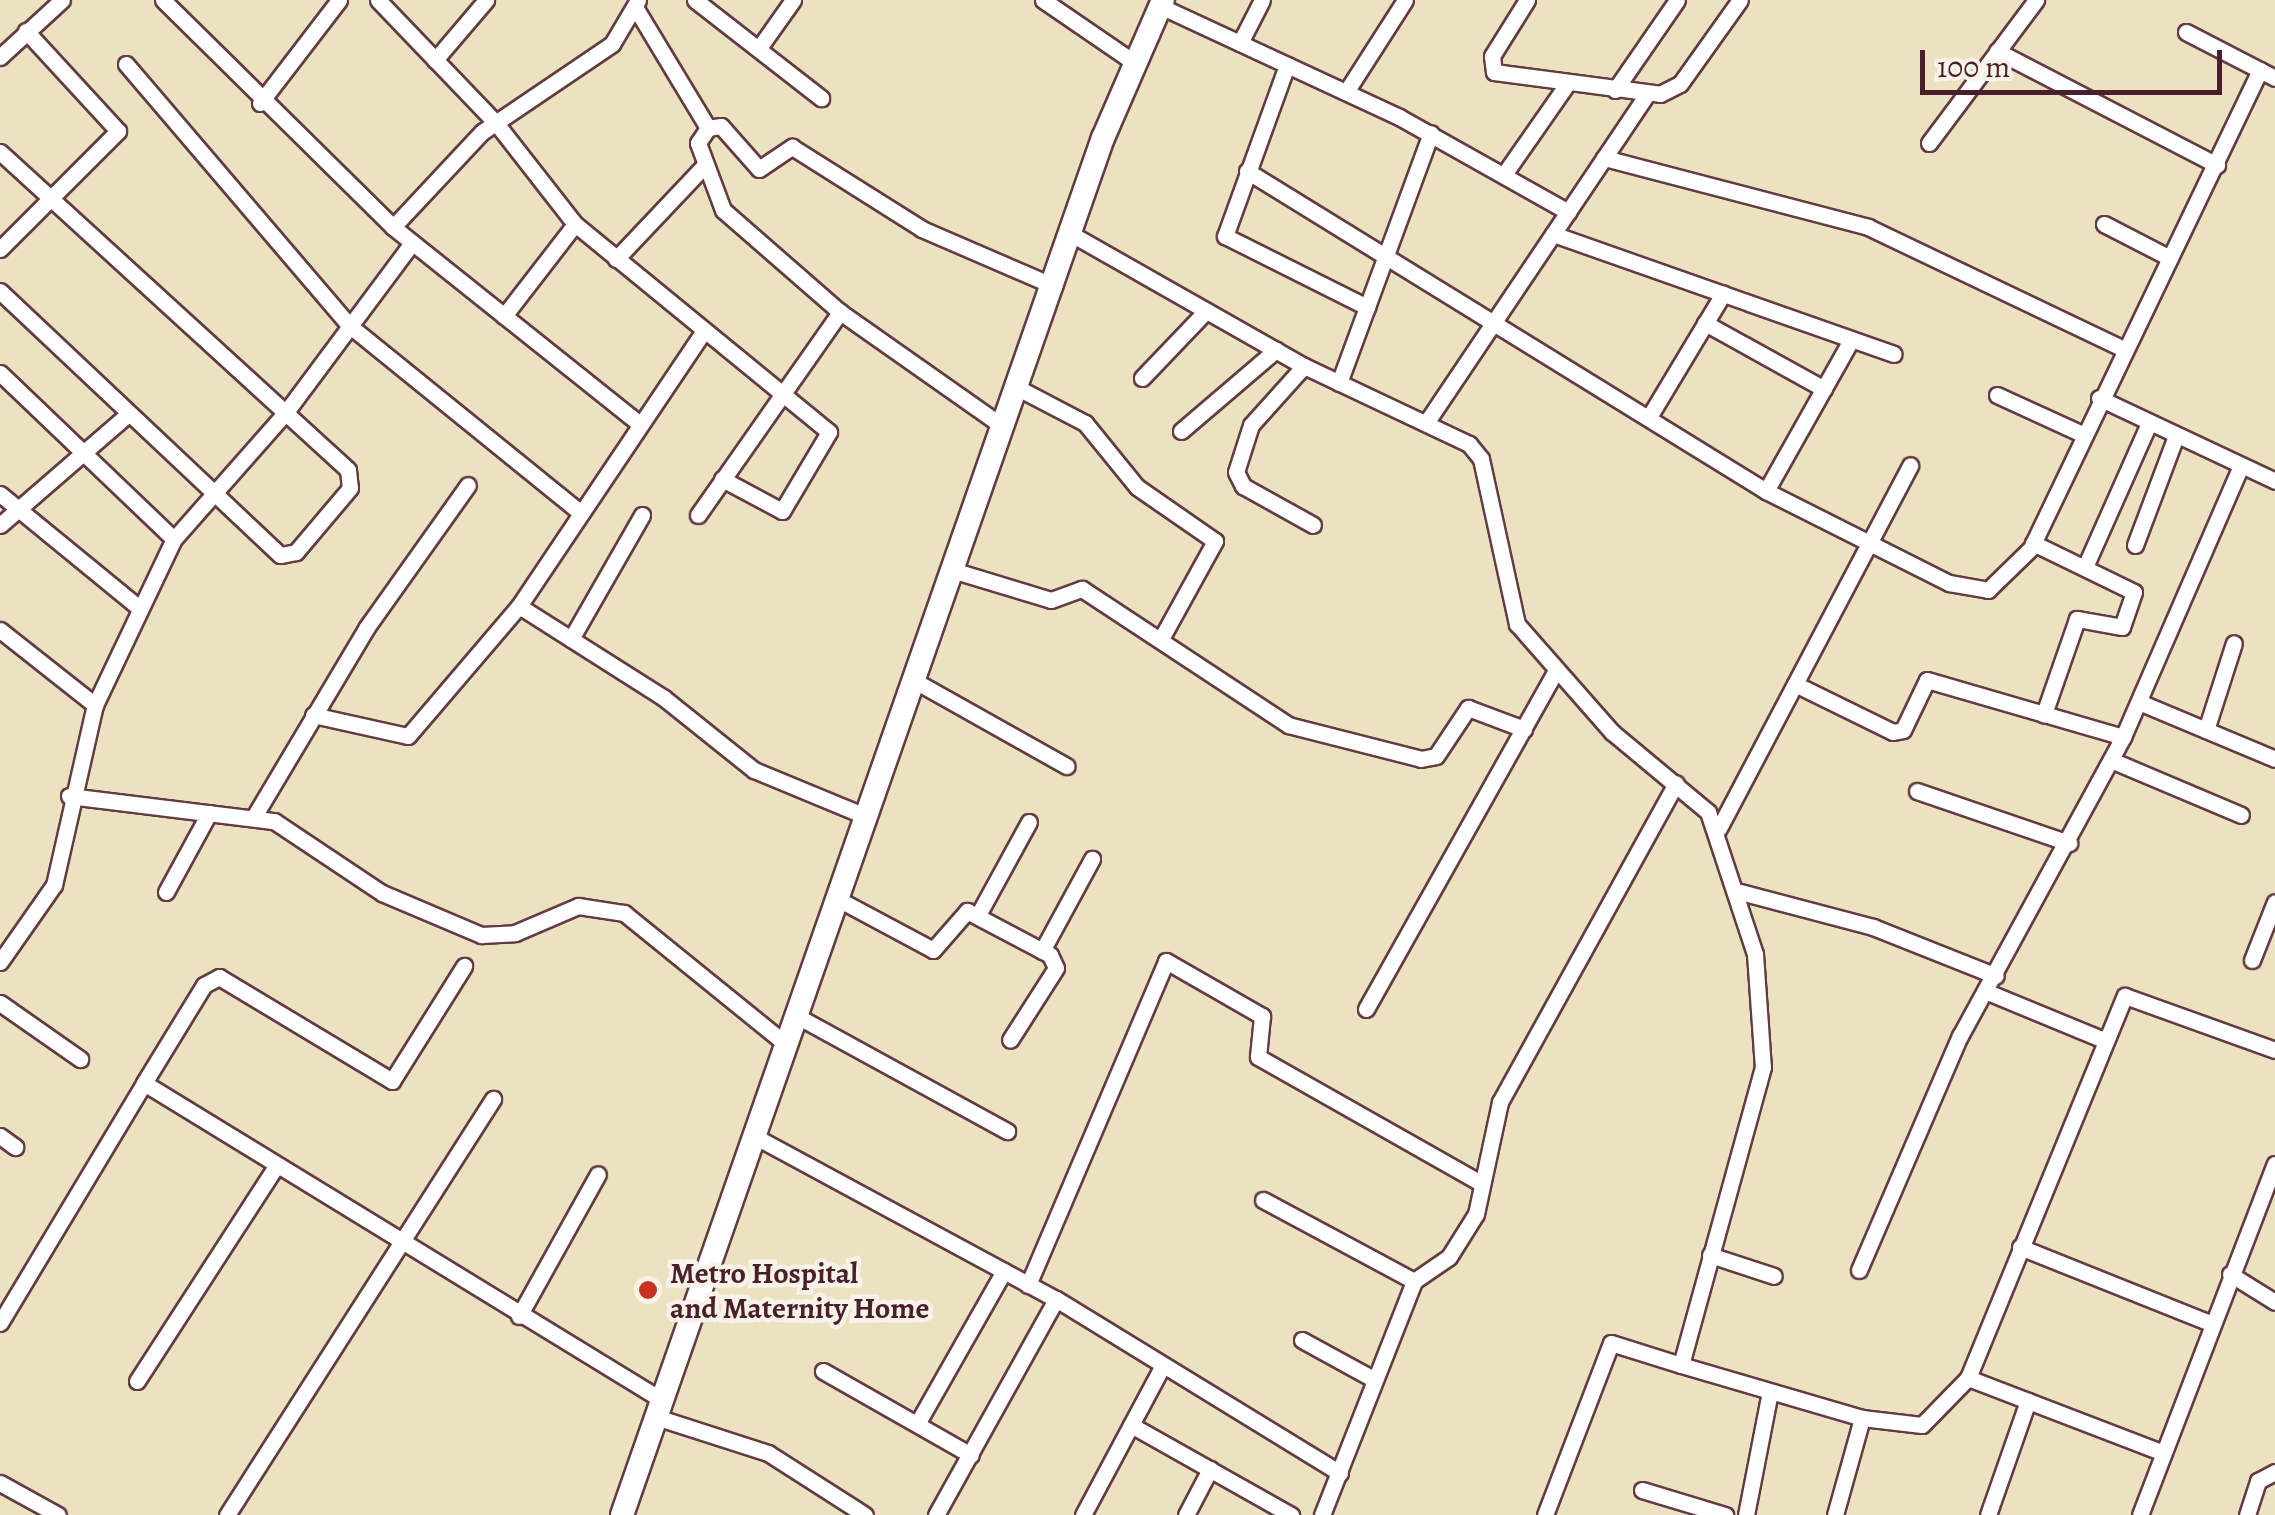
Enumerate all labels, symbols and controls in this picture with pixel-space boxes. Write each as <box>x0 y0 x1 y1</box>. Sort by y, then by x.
scale bar <box>1925 30 2228 92</box>
text: 100 m <box>1937 47 2010 87</box>
place label: Metro Hospital and Maternity Home <box>670 1255 929 1326</box>
marker: Metro Hospital and Maternity Home <box>635 1277 661 1303</box>

